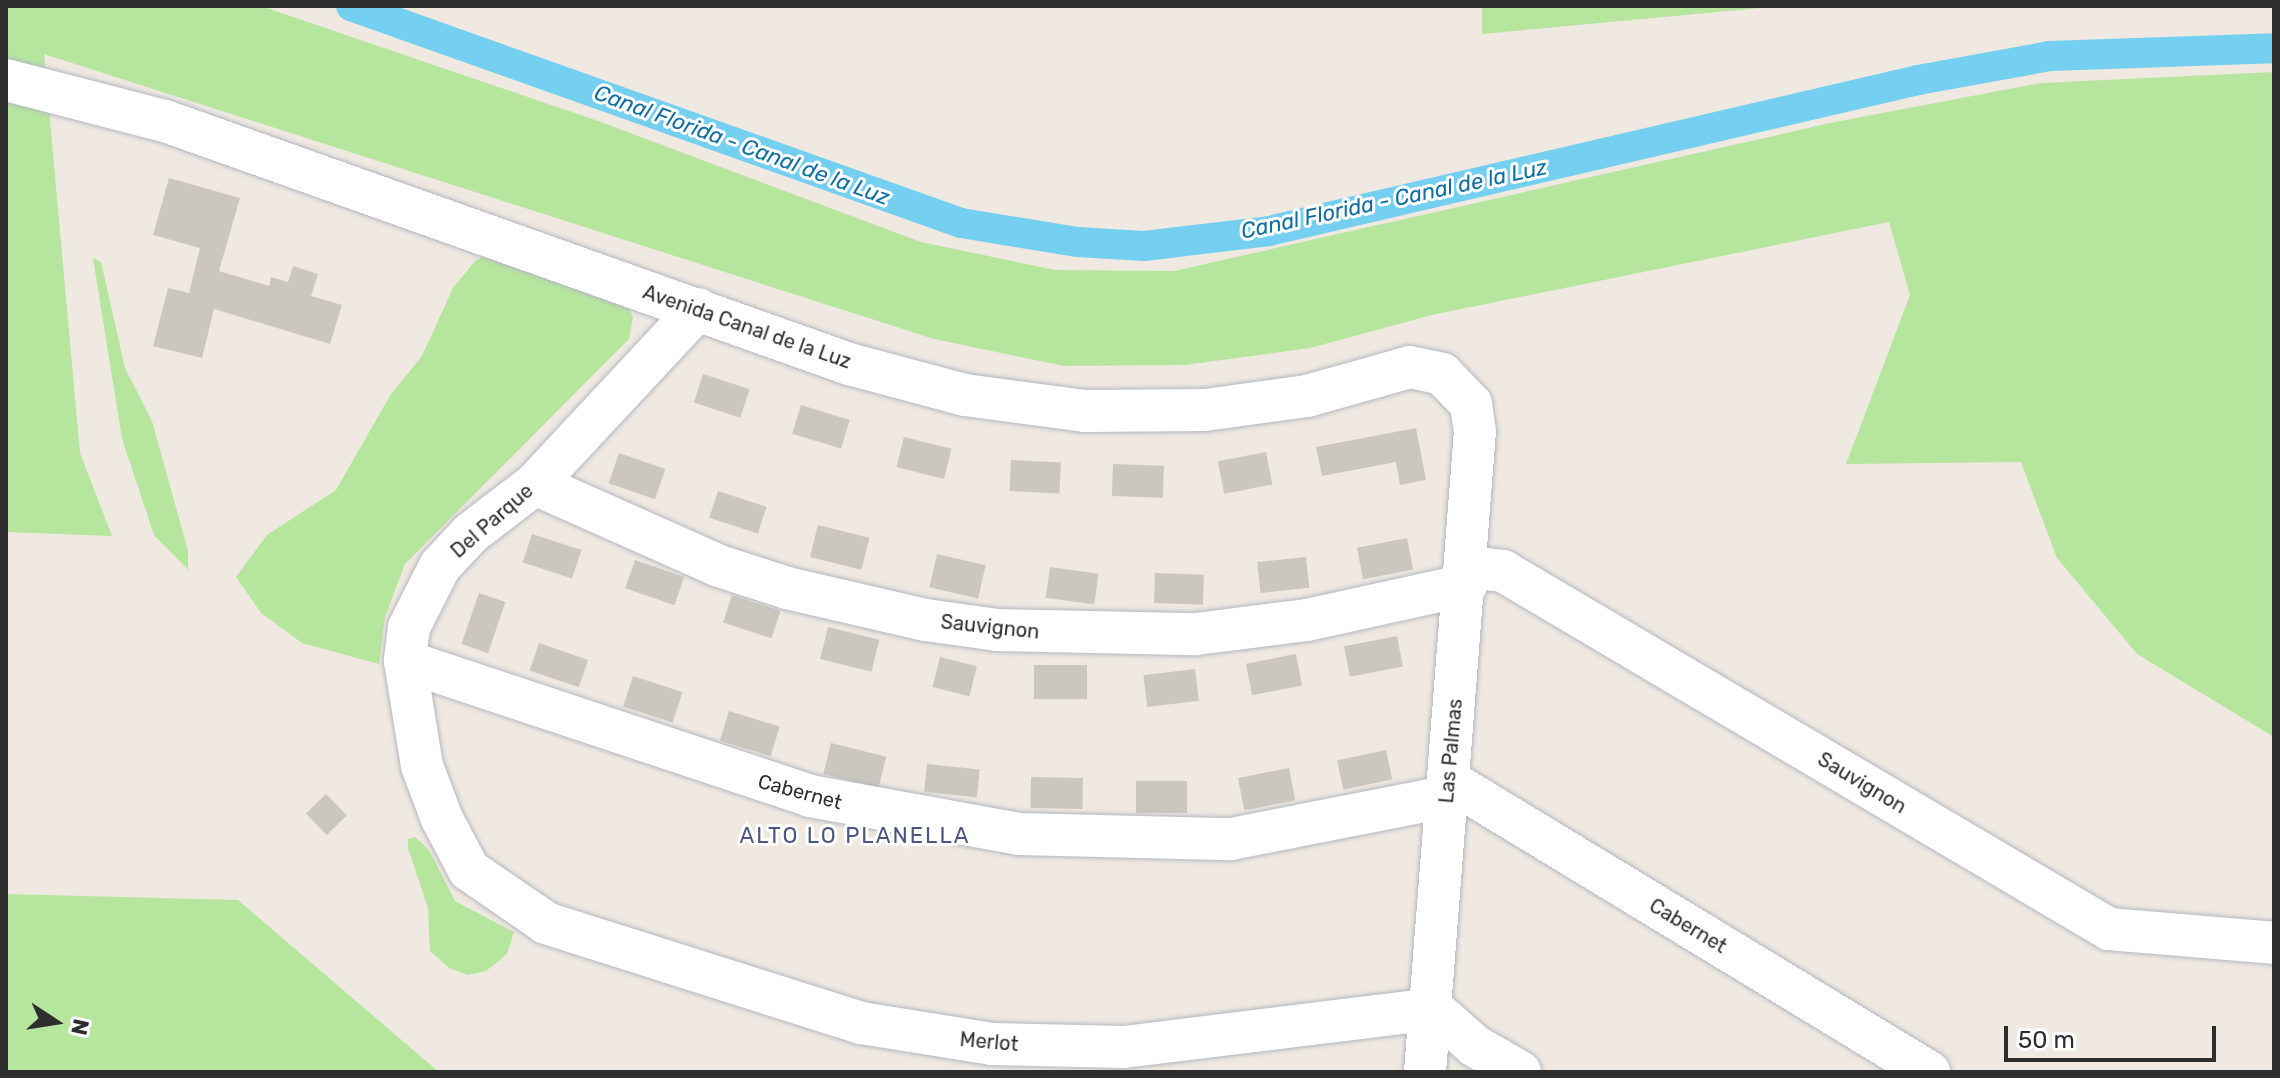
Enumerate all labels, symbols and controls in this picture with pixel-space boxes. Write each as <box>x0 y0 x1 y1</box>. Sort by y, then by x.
water label: Canal Florida - Canal de la Luz <box>591 79 893 211</box>
water label: Canal Florida - Canal de la Luz <box>1239 154 1549 244</box>
street label: Avenida Canal de la Luz <box>640 280 854 374</box>
street label: Del Parque <box>446 479 538 563</box>
street label: Sauvignon <box>939 610 1041 644</box>
street label: Las Palmas <box>1434 698 1468 804</box>
street label: Sauvignon <box>1813 747 1911 819</box>
street label: Cabernet <box>755 769 845 815</box>
district label: ALTO LO PLANELLA <box>739 823 971 849</box>
street label: Cabernet <box>1645 894 1731 958</box>
north arrow <box>16 982 96 1062</box>
scale bar <box>2008 1010 2220 1060</box>
text: N <box>65 1017 95 1038</box>
text: 50 m <box>2018 1026 2075 1054</box>
street label: Merlot <box>959 1027 1019 1057</box>

